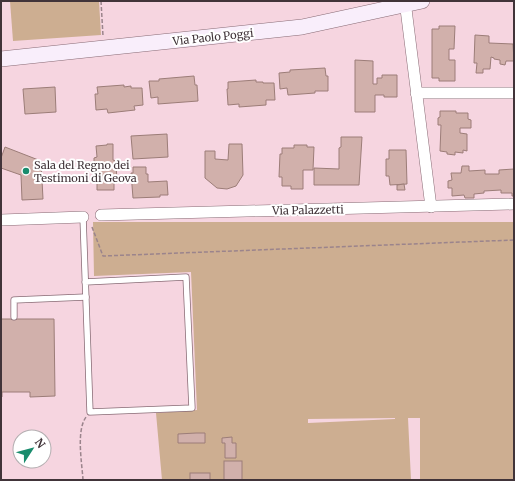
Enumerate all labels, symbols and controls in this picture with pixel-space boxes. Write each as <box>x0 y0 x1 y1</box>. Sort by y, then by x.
street label: Via Paolo Poggi <box>171 26 255 48</box>
place label: Sala del Regno dei Testimoni di Geova <box>34 158 137 185</box>
marker: Sala del Regno dei Testimoni di Geova <box>21 166 31 176</box>
street label: Via Palazzetti <box>271 202 344 218</box>
north arrow <box>12 429 52 469</box>
text: N <box>32 435 48 451</box>

